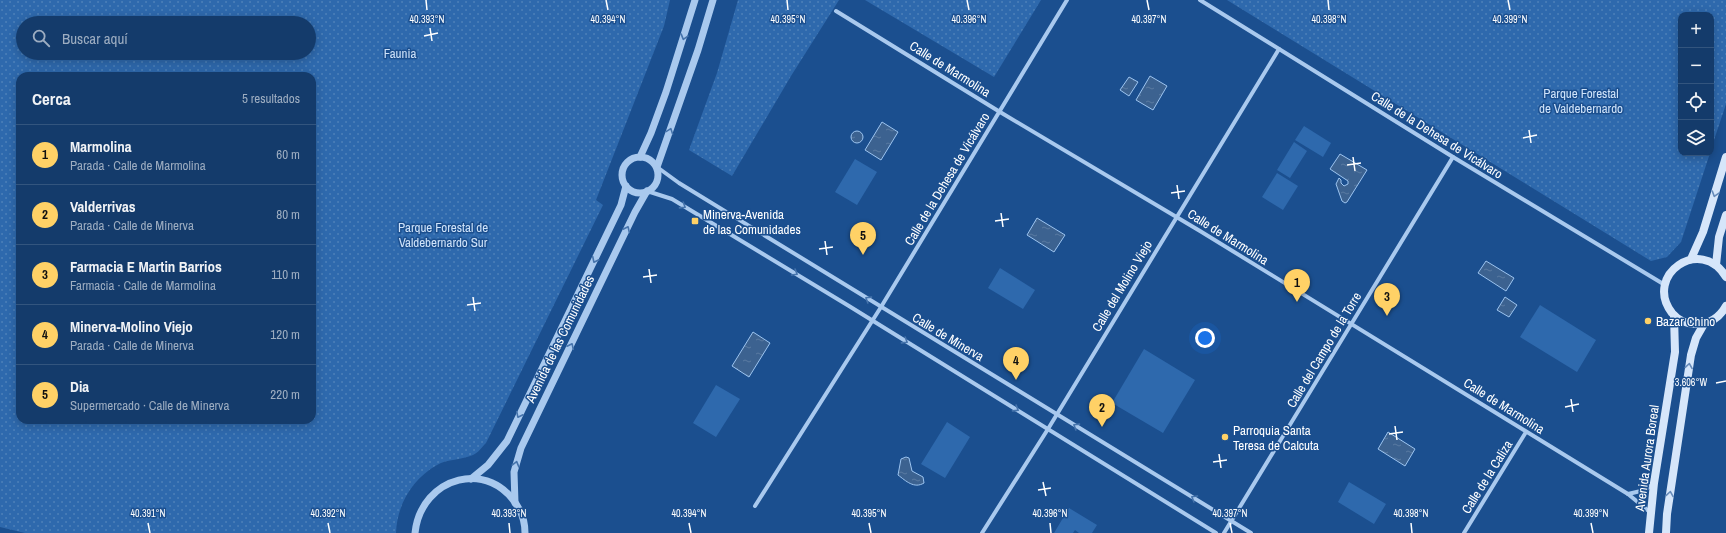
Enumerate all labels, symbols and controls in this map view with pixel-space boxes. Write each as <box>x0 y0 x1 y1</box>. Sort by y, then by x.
map controls <box>1678 12 1714 156</box>
button: + <box>1678 12 1714 48</box>
text: 40.393°N <box>410 13 445 26</box>
text: 40.394°N <box>591 13 626 26</box>
text: 40.395°N <box>771 13 806 26</box>
text: 40.396°N <box>952 13 987 26</box>
text: 40.397°N <box>1132 13 1167 26</box>
text: 40.398°N <box>1312 13 1347 26</box>
text: 40.399°N <box>1493 13 1528 26</box>
search box <box>16 16 316 60</box>
icon: search <box>30 27 52 49</box>
text: Buscar aquí <box>62 28 128 49</box>
one-way arrow <box>680 34 689 41</box>
street label: Calle de Marmolina <box>906 37 994 101</box>
park label: Faunia <box>384 45 416 62</box>
button: − <box>1678 48 1714 84</box>
button: locate <box>1678 84 1714 120</box>
park label: Parque Forestal de Valdebernardo <box>1539 85 1623 117</box>
text: Cerca <box>32 87 71 110</box>
street label: Calle de la Dehesa de Vicálvaro <box>1368 87 1506 183</box>
text: 5 resultados <box>242 90 300 107</box>
street label: Calle de la Dehesa de Vicálvaro <box>901 109 993 249</box>
button: layers <box>1678 120 1714 156</box>
one-way arrow <box>666 127 674 134</box>
text: Marmolina <box>70 136 132 157</box>
text: 1 <box>42 146 48 163</box>
text: 60 m <box>276 146 300 163</box>
text: Parada · Calle de Marmolina <box>70 157 206 174</box>
one-way arrow <box>1711 190 1720 197</box>
text: Valderrivas <box>70 196 136 217</box>
one-way arrow <box>679 201 686 209</box>
street label: Calle de Marmolina <box>1184 205 1272 269</box>
text: 2 <box>42 206 48 223</box>
text: 80 m <box>276 206 300 223</box>
place label: Minerva-Avenida de las Comunidades <box>703 206 801 238</box>
marker: Minerva-Avenida de las Comunidades <box>690 216 700 226</box>
text: Parada · Calle de Minerva <box>70 217 194 234</box>
park label: Parque Forestal de Valdebernardo Sur <box>398 219 488 251</box>
pin: 5 <box>850 222 876 255</box>
one-way arrow <box>622 226 630 233</box>
street label: Calle del Molino Viejo <box>1088 237 1156 335</box>
text: Farmacia E Martin Barrios <box>70 256 222 277</box>
one-way arrow <box>592 256 599 263</box>
text: 3 <box>42 266 48 283</box>
text: 110 m <box>271 266 300 283</box>
one-way arrow <box>791 268 798 276</box>
pin: 1 <box>1284 269 1310 302</box>
street label: Avenida de las Comunidades <box>521 272 598 406</box>
text: Farmacia · Calle de Marmolina <box>70 277 216 294</box>
pin: 3 <box>1374 283 1400 316</box>
street label: Calle del Campo de la Torre <box>1283 289 1365 411</box>
one-way arrow <box>865 296 872 304</box>
street label: Calle de Minerva <box>909 309 987 365</box>
place label: Bazar Chino <box>1656 313 1715 330</box>
text: Minerva-Molino Viejo <box>70 316 193 337</box>
marker: Bazar Chino <box>1643 316 1653 326</box>
text: 4 <box>42 326 48 343</box>
text: 120 m <box>270 326 300 343</box>
your location <box>1195 328 1215 348</box>
one-way arrow <box>901 336 908 343</box>
text: Parada · Calle de Minerva <box>70 337 194 354</box>
one-way arrow <box>566 343 574 350</box>
pin: 4 <box>1003 347 1029 380</box>
one-way arrow <box>1685 363 1693 369</box>
street label: Calle de Marmolina <box>1460 374 1548 438</box>
text: Dia <box>70 376 89 397</box>
text: 3.606°W <box>1675 376 1707 389</box>
text: 5 <box>42 386 48 403</box>
text: 220 m <box>270 386 300 403</box>
pin: 2 <box>1089 394 1115 427</box>
text: Supermercado · Calle de Minerva <box>70 397 229 414</box>
street label: Avenida Aurora Boreal <box>1631 404 1663 513</box>
one-way arrow <box>1012 405 1019 412</box>
one-way arrow <box>516 411 524 418</box>
place label: Parroquia Santa Teresa de Calcuta <box>1233 422 1319 454</box>
one-way arrow <box>1073 423 1080 430</box>
marker: Parroquia Santa Teresa de Calcuta <box>1220 432 1230 442</box>
street label: Calle de la Caliza <box>1458 437 1516 517</box>
one-way arrow <box>512 461 520 467</box>
one-way arrow <box>1665 491 1674 497</box>
one-way arrow <box>1191 496 1198 503</box>
text: 40.391°N <box>131 507 166 520</box>
text: 40.392°N <box>311 507 346 520</box>
text: 40.393°N <box>492 507 527 520</box>
text: 40.394°N <box>672 507 707 520</box>
text: 40.395°N <box>852 507 887 520</box>
text: 40.396°N <box>1033 507 1068 520</box>
text: 40.397°N <box>1213 507 1248 520</box>
text: 40.398°N <box>1394 507 1429 520</box>
text: 40.399°N <box>1574 507 1609 520</box>

